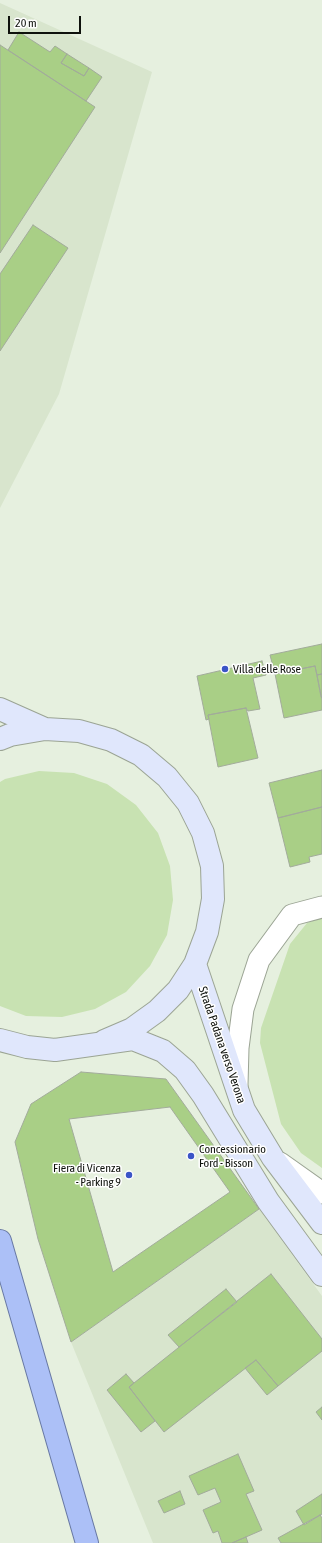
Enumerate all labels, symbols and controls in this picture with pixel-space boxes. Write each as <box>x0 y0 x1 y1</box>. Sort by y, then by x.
scale bar <box>10 8 83 34</box>
text: 20 m <box>15 16 37 30</box>
place label: Villa delle Rose <box>233 662 301 676</box>
marker: Villa delle Rose <box>220 664 230 674</box>
street label: Strada Padana verso Verona <box>195 985 249 1105</box>
place label: Concessionario Ford - Bisson <box>199 1142 266 1170</box>
marker: Concessionario Ford - Bisson <box>186 1151 196 1161</box>
place label: Fiera di Vicenza - Parking 9 <box>53 1161 121 1189</box>
marker: Fiera di Vicenza - Parking 9 <box>124 1170 134 1180</box>

